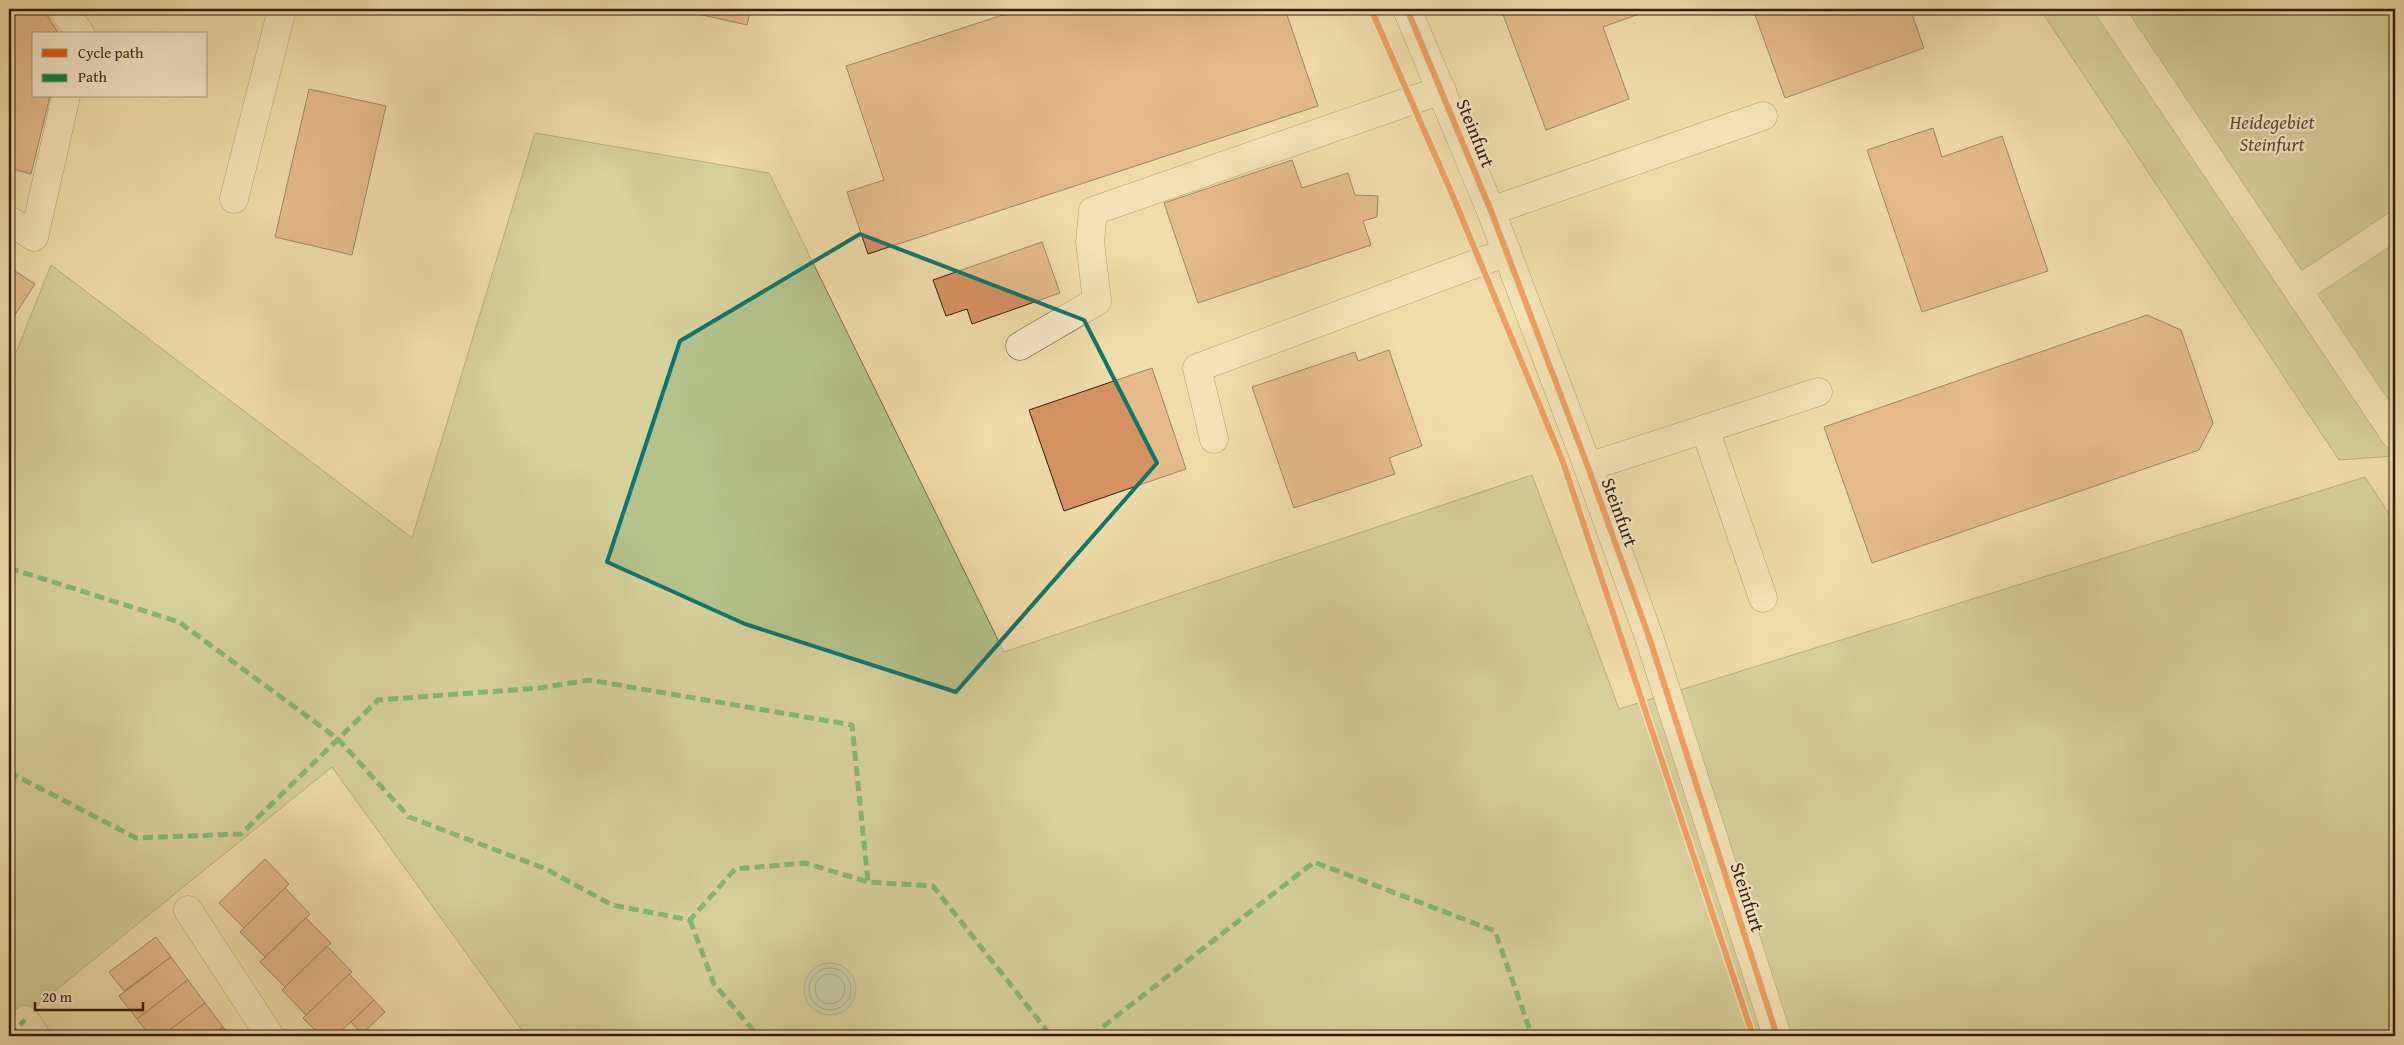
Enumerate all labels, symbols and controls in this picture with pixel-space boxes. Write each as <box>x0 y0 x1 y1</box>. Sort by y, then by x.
legend <box>32 32 208 98</box>
text: Cycle path <box>78 42 144 63</box>
text: Path <box>78 66 107 87</box>
street label: Steinfurt <box>1450 94 1503 172</box>
park label: Heidegebiet Steinfurt <box>2229 108 2315 158</box>
street label: Steinfurt <box>1595 473 1646 551</box>
street label: Steinfurt <box>1724 859 1772 936</box>
scale bar <box>35 980 142 1012</box>
text: 20 m <box>42 986 73 1007</box>

